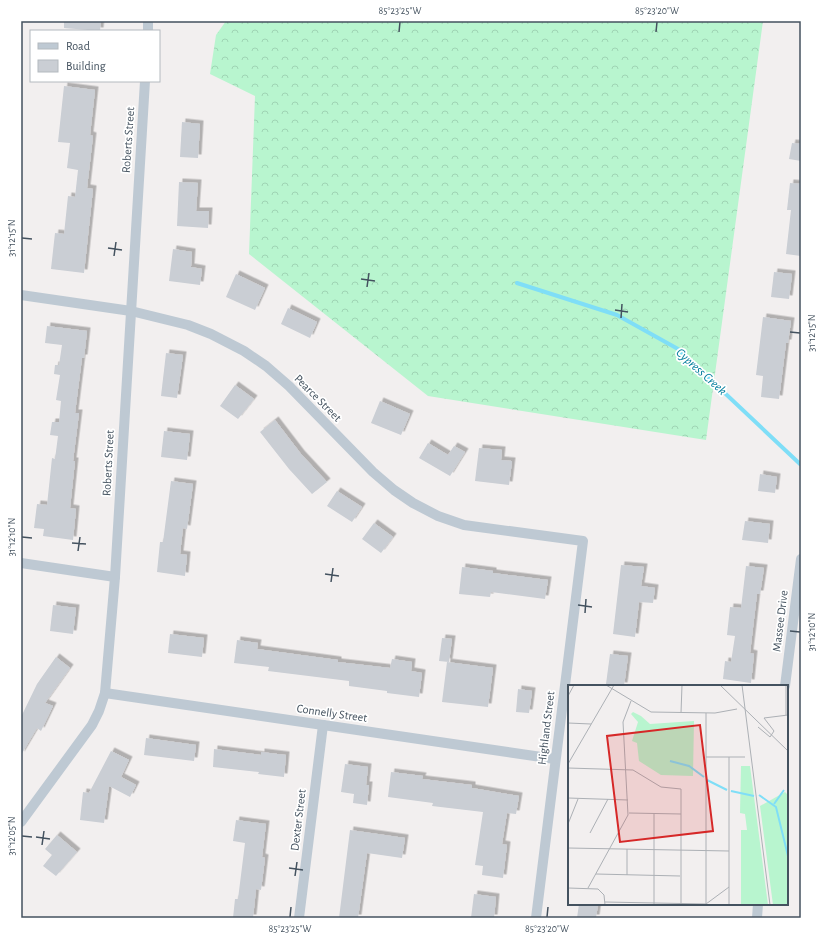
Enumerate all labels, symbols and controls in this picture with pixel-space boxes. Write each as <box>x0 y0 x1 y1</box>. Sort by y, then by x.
text: 85°23'25"W <box>379 6 421 16</box>
text: 85°23'20"W <box>635 6 679 16</box>
legend <box>30 30 160 82</box>
text: Road <box>66 40 90 52</box>
text: Building <box>66 60 106 72</box>
street label: Roberts Street <box>120 106 136 173</box>
text: 31°12'15"N <box>7 219 17 257</box>
text: 31°12'15"N <box>807 314 817 352</box>
water label: Cypress Creek <box>673 346 729 398</box>
street label: Pearce Street <box>292 372 344 424</box>
street label: Roberts Street <box>100 429 116 496</box>
text: 31°12'10"N <box>7 518 17 556</box>
street label: Massee Drive <box>770 590 790 652</box>
text: 31°12'10"N <box>807 613 817 651</box>
inset map <box>568 685 788 905</box>
street label: Highland Street <box>536 690 556 766</box>
street label: Connelly Street <box>296 702 368 725</box>
street label: Dexter Street <box>288 788 308 851</box>
text: 31°12'05"N <box>7 816 17 856</box>
text: 85°23'25"W <box>269 924 311 934</box>
text: 85°23'20"W <box>525 924 569 934</box>

